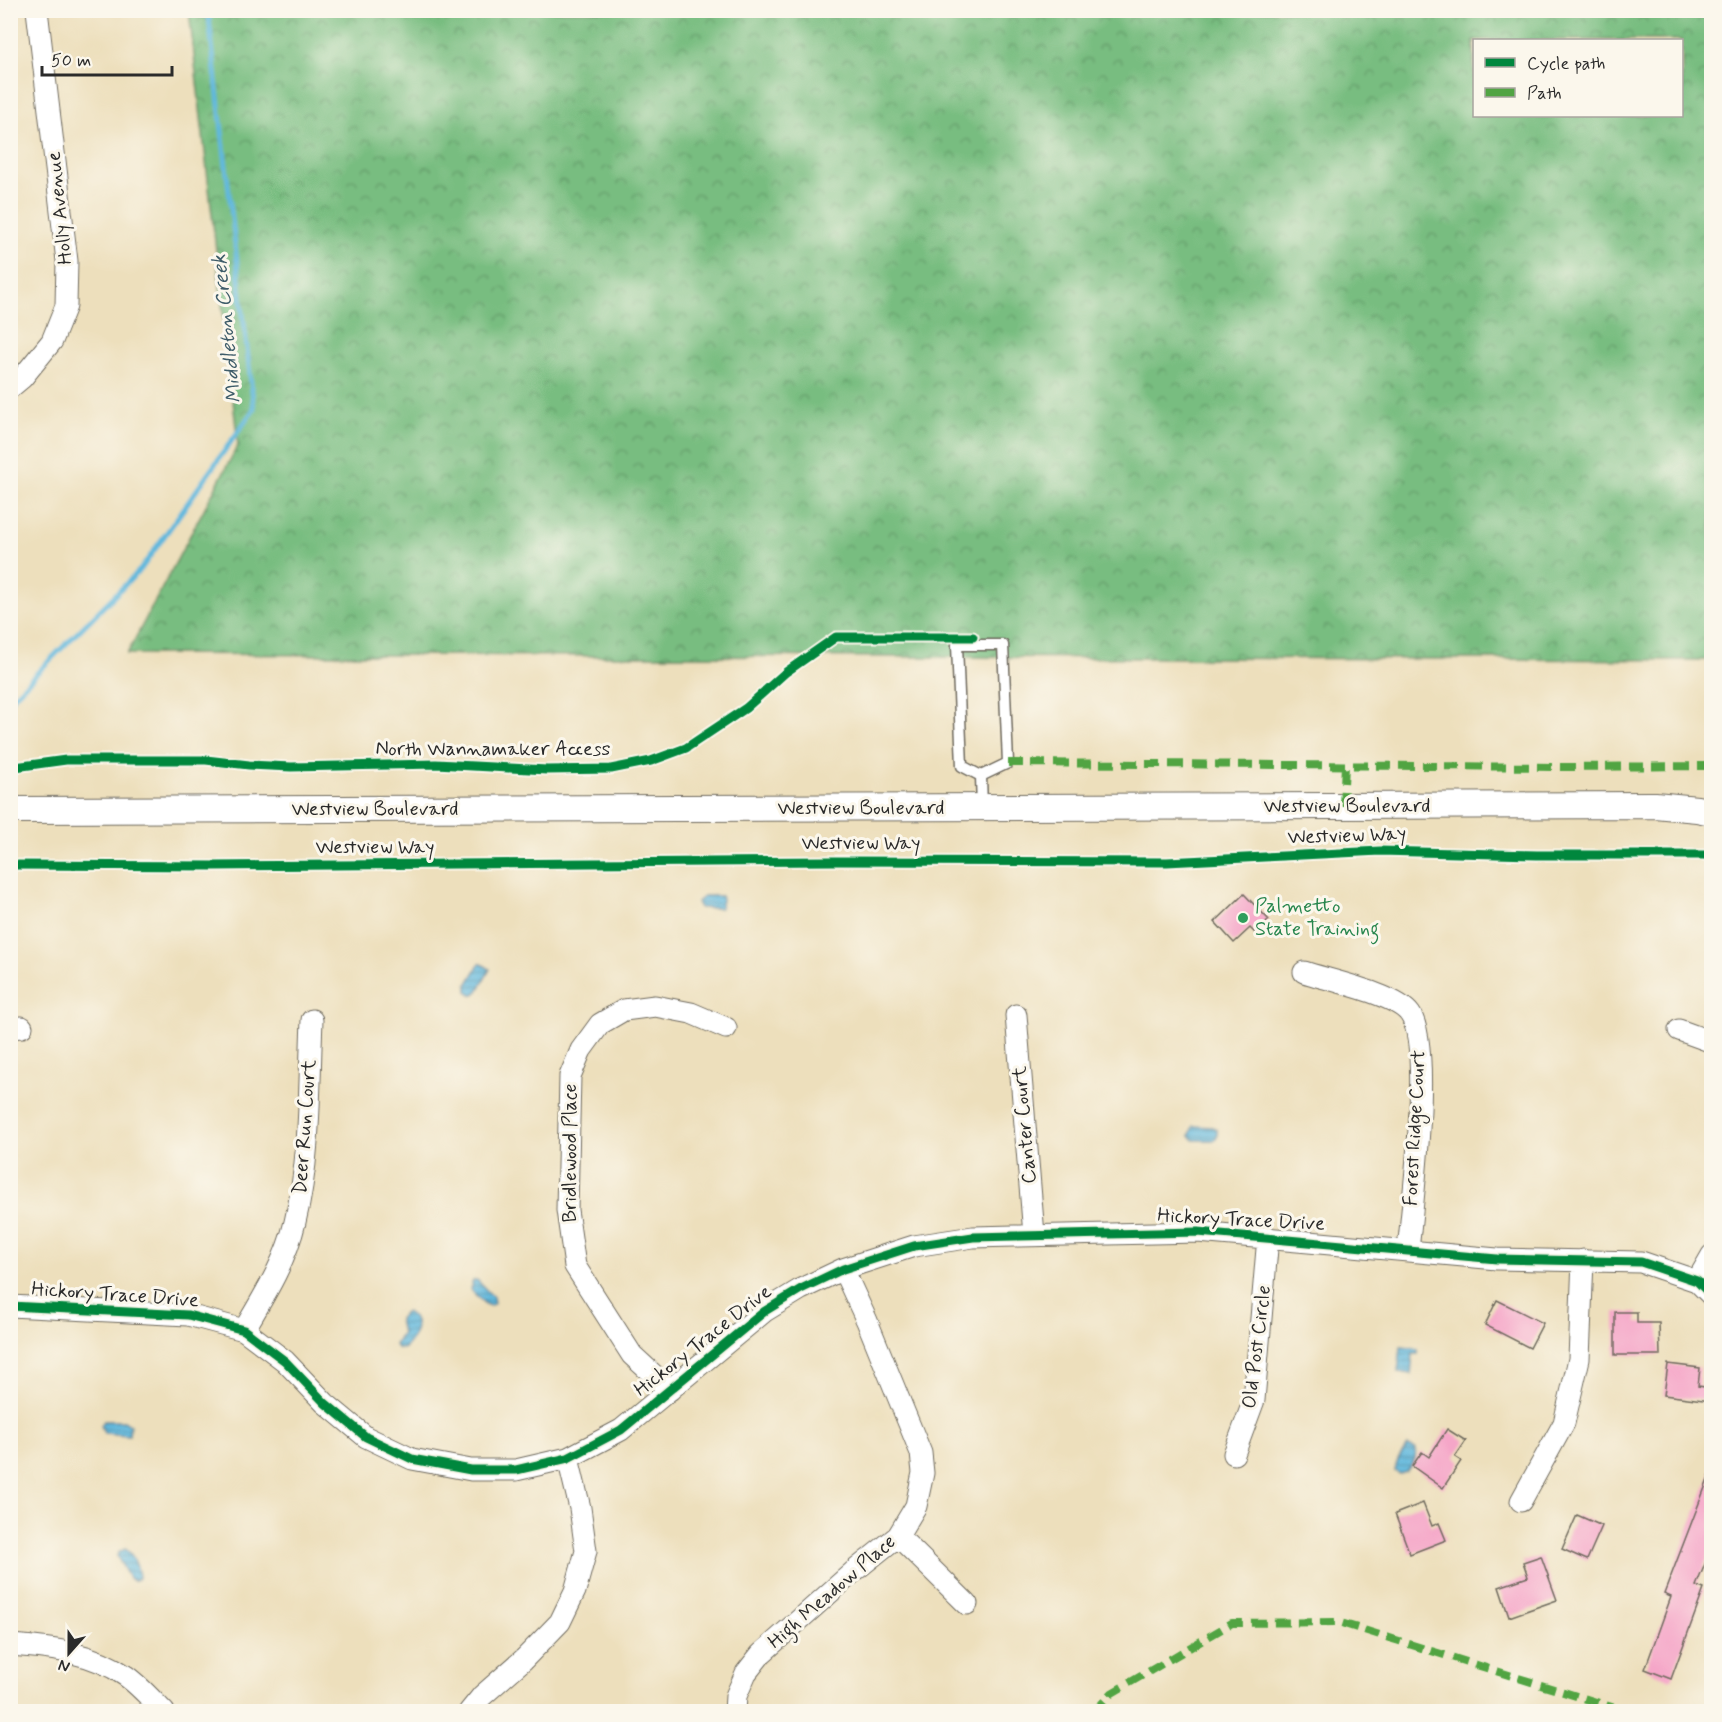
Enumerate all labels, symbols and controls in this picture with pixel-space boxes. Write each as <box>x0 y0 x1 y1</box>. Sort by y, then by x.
scale bar <box>42 39 172 77</box>
legend <box>1473 39 1683 117</box>
text: 50 m <box>51 49 91 73</box>
text: Cycle path <box>1527 52 1605 76</box>
text: Path <box>1527 82 1562 106</box>
street label: Holly Avenue <box>41 150 79 266</box>
water label: Middleton Creek <box>205 253 249 405</box>
street label: North Wannamaker Access <box>375 736 611 763</box>
street label: Westview Boulevard <box>1263 793 1431 820</box>
street label: Westview Boulevard <box>777 795 945 822</box>
street label: Westview Boulevard <box>291 796 459 823</box>
street label: Westview Way <box>1287 820 1407 852</box>
street label: Westview Way <box>802 830 920 857</box>
street label: Westview Way <box>316 834 434 861</box>
place label: Palmetto State Training <box>1255 893 1379 945</box>
marker: Palmetto State Training <box>1236 911 1250 925</box>
street label: Forest Ridge Court <box>1397 1049 1434 1207</box>
street label: Deer Run Court <box>287 1058 323 1195</box>
street label: Canter Court <box>1006 1065 1044 1185</box>
street label: Bridlewood Place <box>557 1083 584 1223</box>
street label: Hickory Trace Drive <box>1156 1202 1326 1238</box>
street label: Hickory Trace Drive <box>30 1276 200 1314</box>
street label: Hickory Trace Drive <box>629 1279 778 1403</box>
street label: Old Post Circle <box>1236 1284 1278 1410</box>
street label: High Meadow Place <box>762 1529 903 1657</box>
north arrow <box>39 1623 99 1683</box>
text: N <box>55 1654 73 1677</box>

